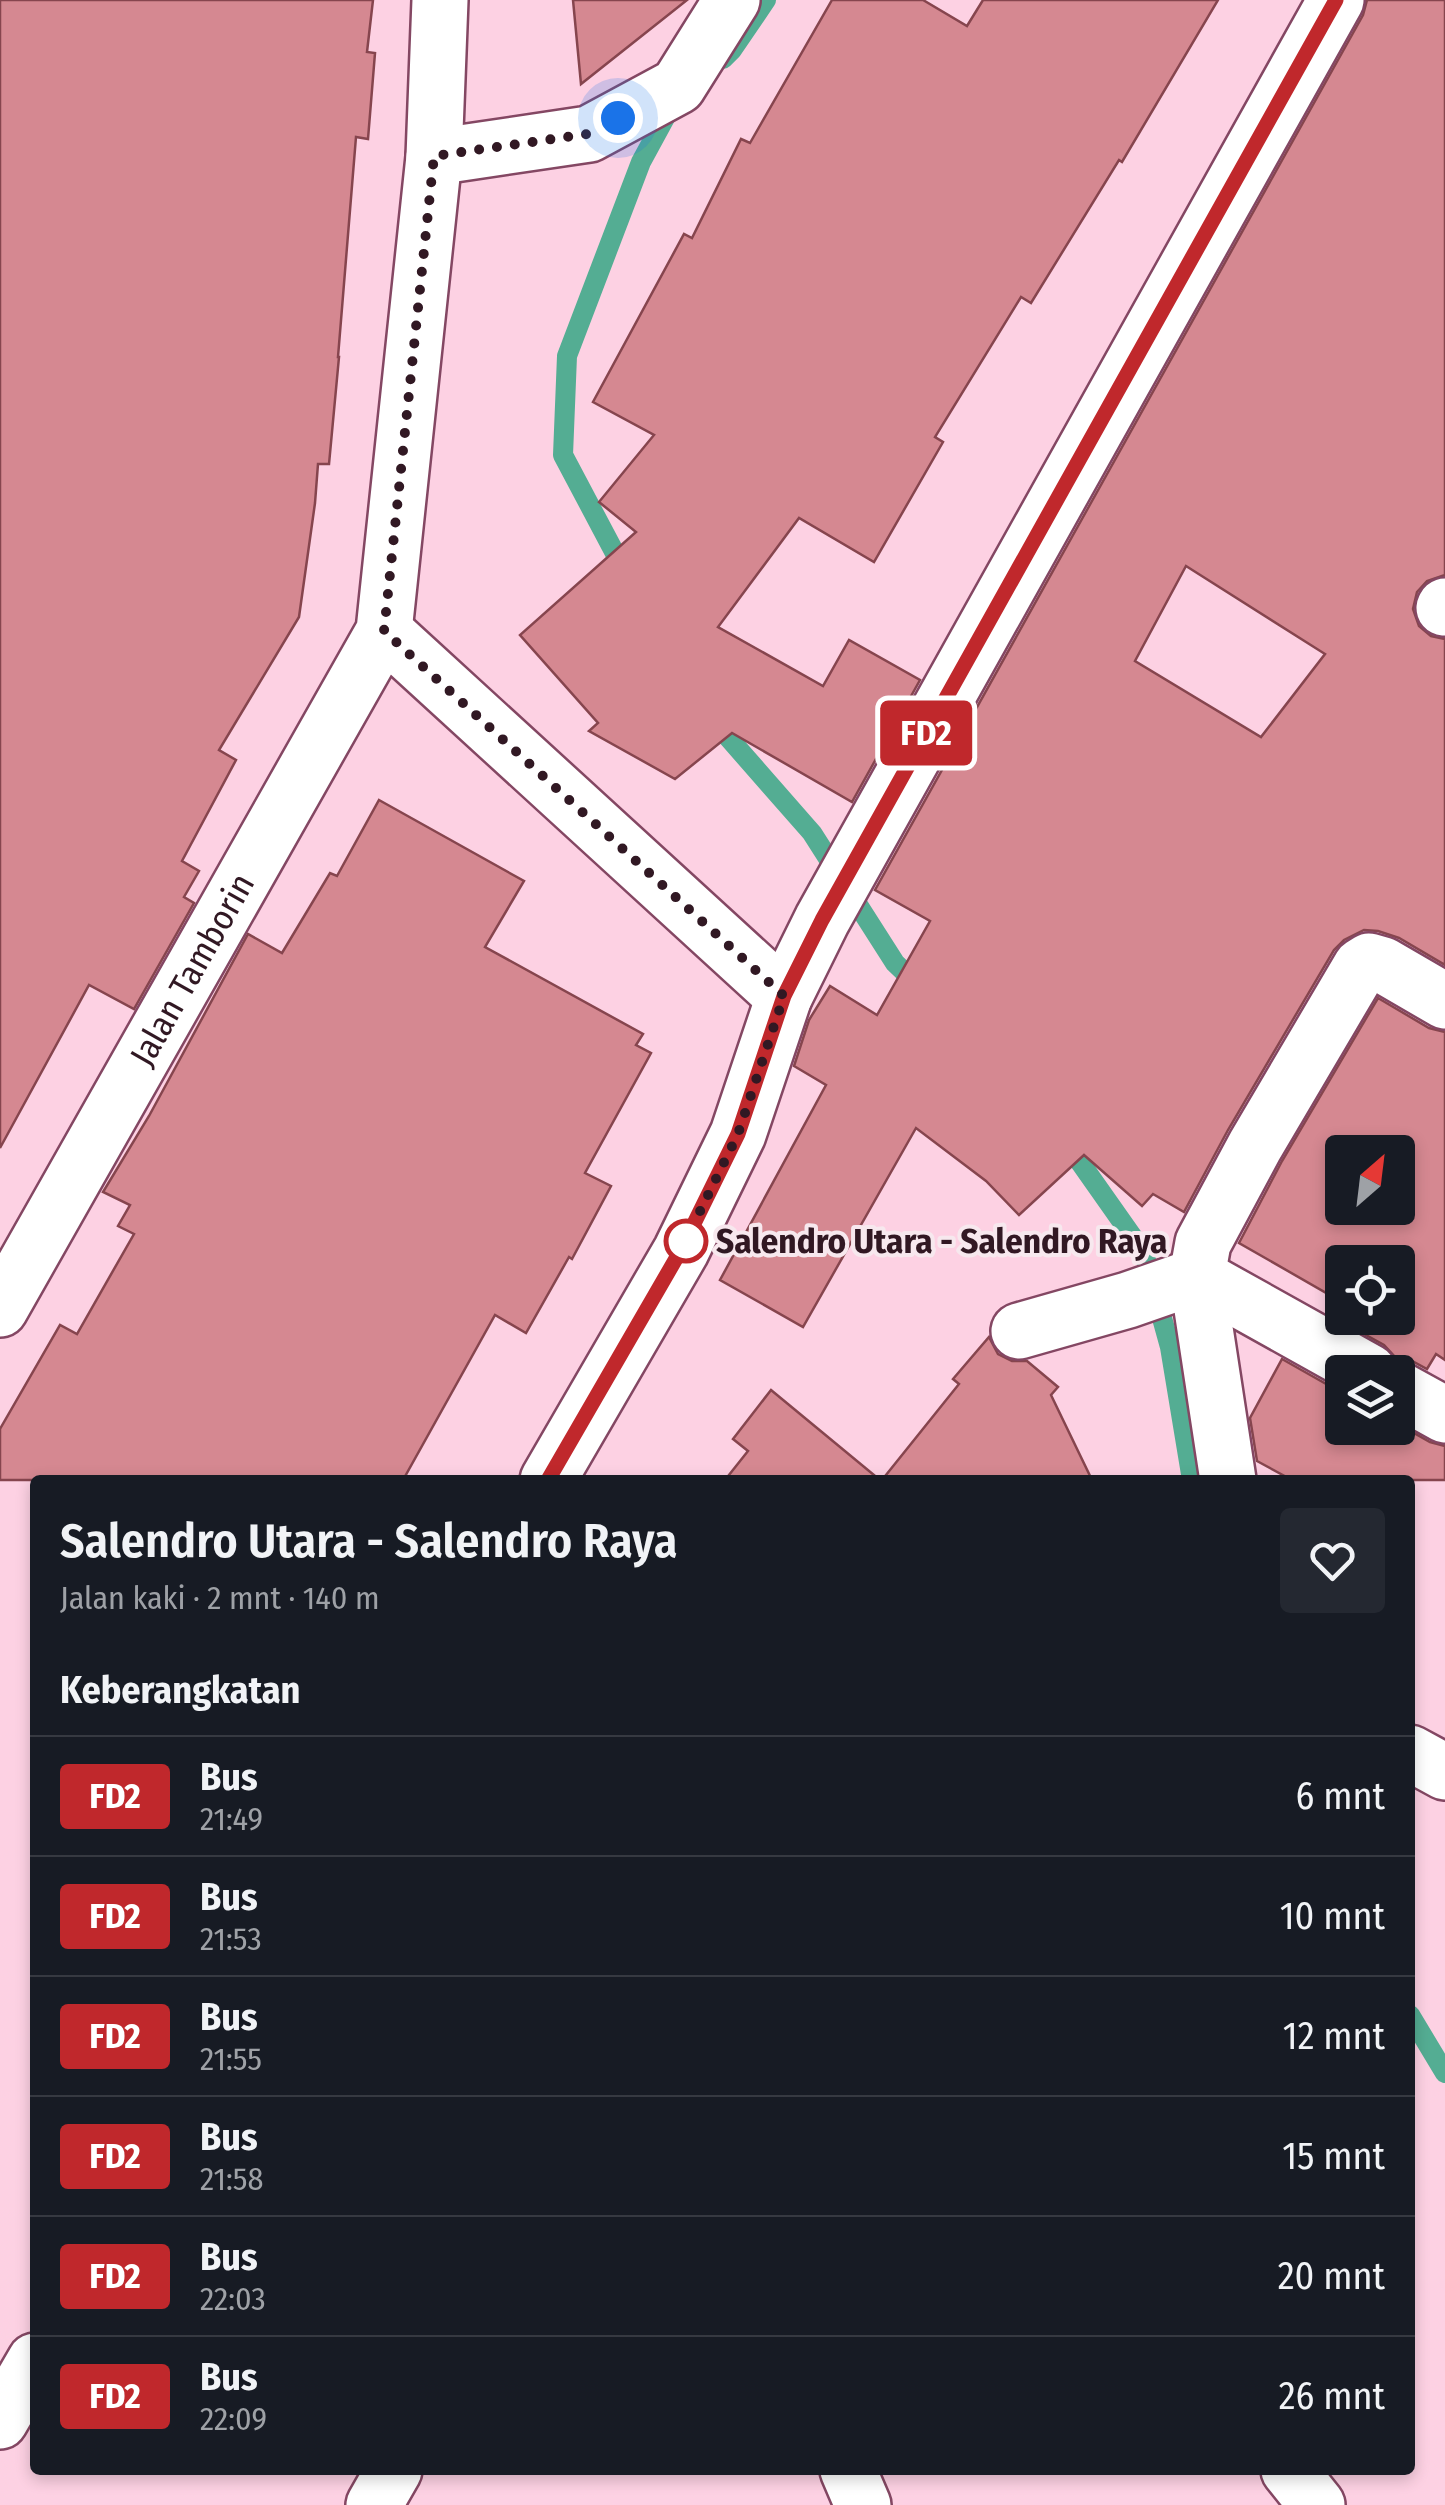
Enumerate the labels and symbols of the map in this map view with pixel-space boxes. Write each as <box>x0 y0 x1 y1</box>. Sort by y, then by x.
your location <box>593 93 643 143</box>
line badge: FD2 <box>868 700 984 766</box>
street label: Jalan Tamborin <box>121 866 263 1073</box>
north arrow <box>1325 1135 1415 1225</box>
marker: Salendro Utara - Salendro Raya <box>665 1220 707 1262</box>
place label: Salendro Utara - Salendro Raya <box>716 1220 1167 1262</box>

